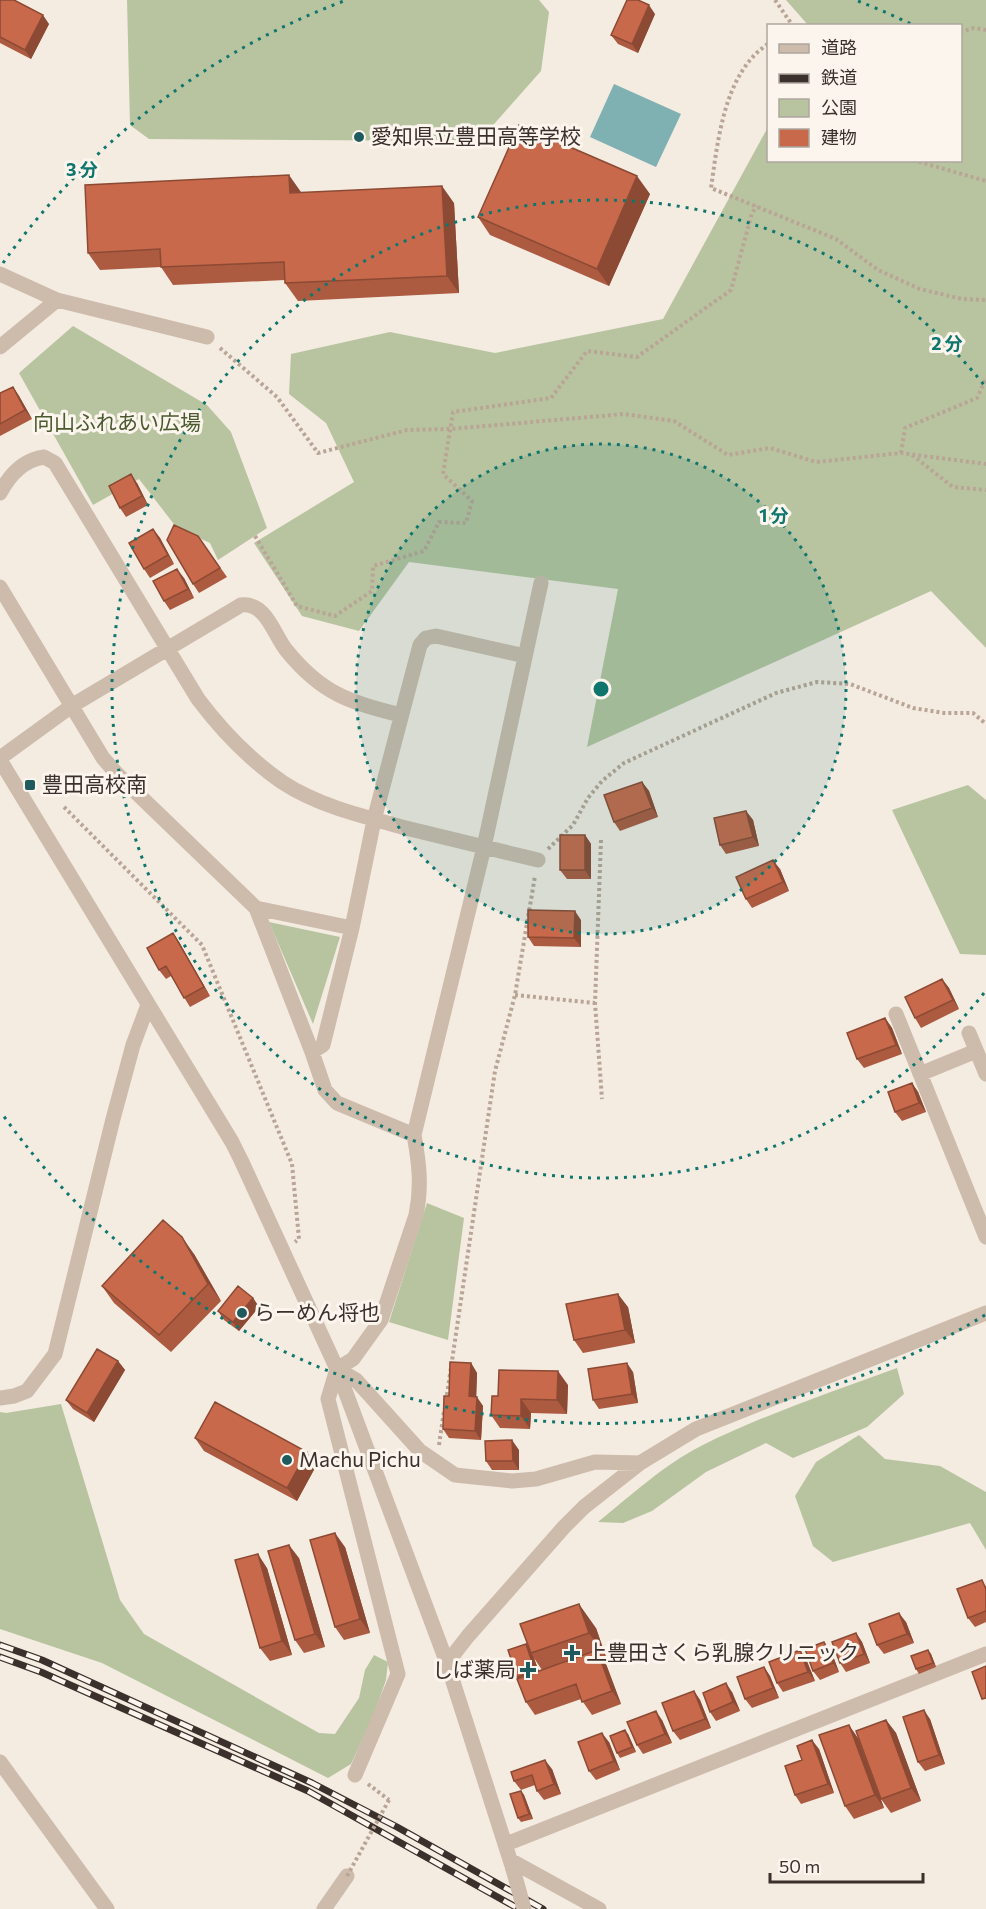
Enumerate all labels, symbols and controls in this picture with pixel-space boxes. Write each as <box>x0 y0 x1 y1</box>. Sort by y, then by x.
legend <box>767 24 962 162</box>
text: 道路 <box>821 36 857 58</box>
text: 鉄道 <box>821 66 857 88</box>
text: 公園 <box>821 96 857 118</box>
place label: 愛知県立豊田高等学校 <box>371 123 581 148</box>
text: 建物 <box>821 126 857 148</box>
marker: 愛知県立豊田高等学校 <box>352 130 366 144</box>
text: 3 分 <box>66 158 98 180</box>
text: 2 分 <box>931 332 963 354</box>
park label: 向山ふれあい広場 <box>33 409 201 434</box>
text: 1 分 <box>759 504 789 526</box>
centre of rings <box>591 679 611 699</box>
place label: 豊田高校南 <box>42 771 147 796</box>
marker: 豊田高校南 <box>23 778 37 792</box>
place label: らーめん将也 <box>254 1299 380 1324</box>
marker: らーめん将也 <box>235 1306 249 1320</box>
place label: Machu Pichu <box>299 1446 421 1471</box>
marker: Machu Pichu <box>280 1453 294 1467</box>
place label: 上豊田さくら乳腺クリニック <box>586 1639 859 1664</box>
marker: 上豊田さくら乳腺クリニック <box>563 1644 581 1662</box>
place label: しば薬局 <box>432 1656 516 1681</box>
marker: しば薬局 <box>521 1663 535 1677</box>
scale bar <box>770 1846 923 1884</box>
text: 50 m <box>779 1855 820 1877</box>

